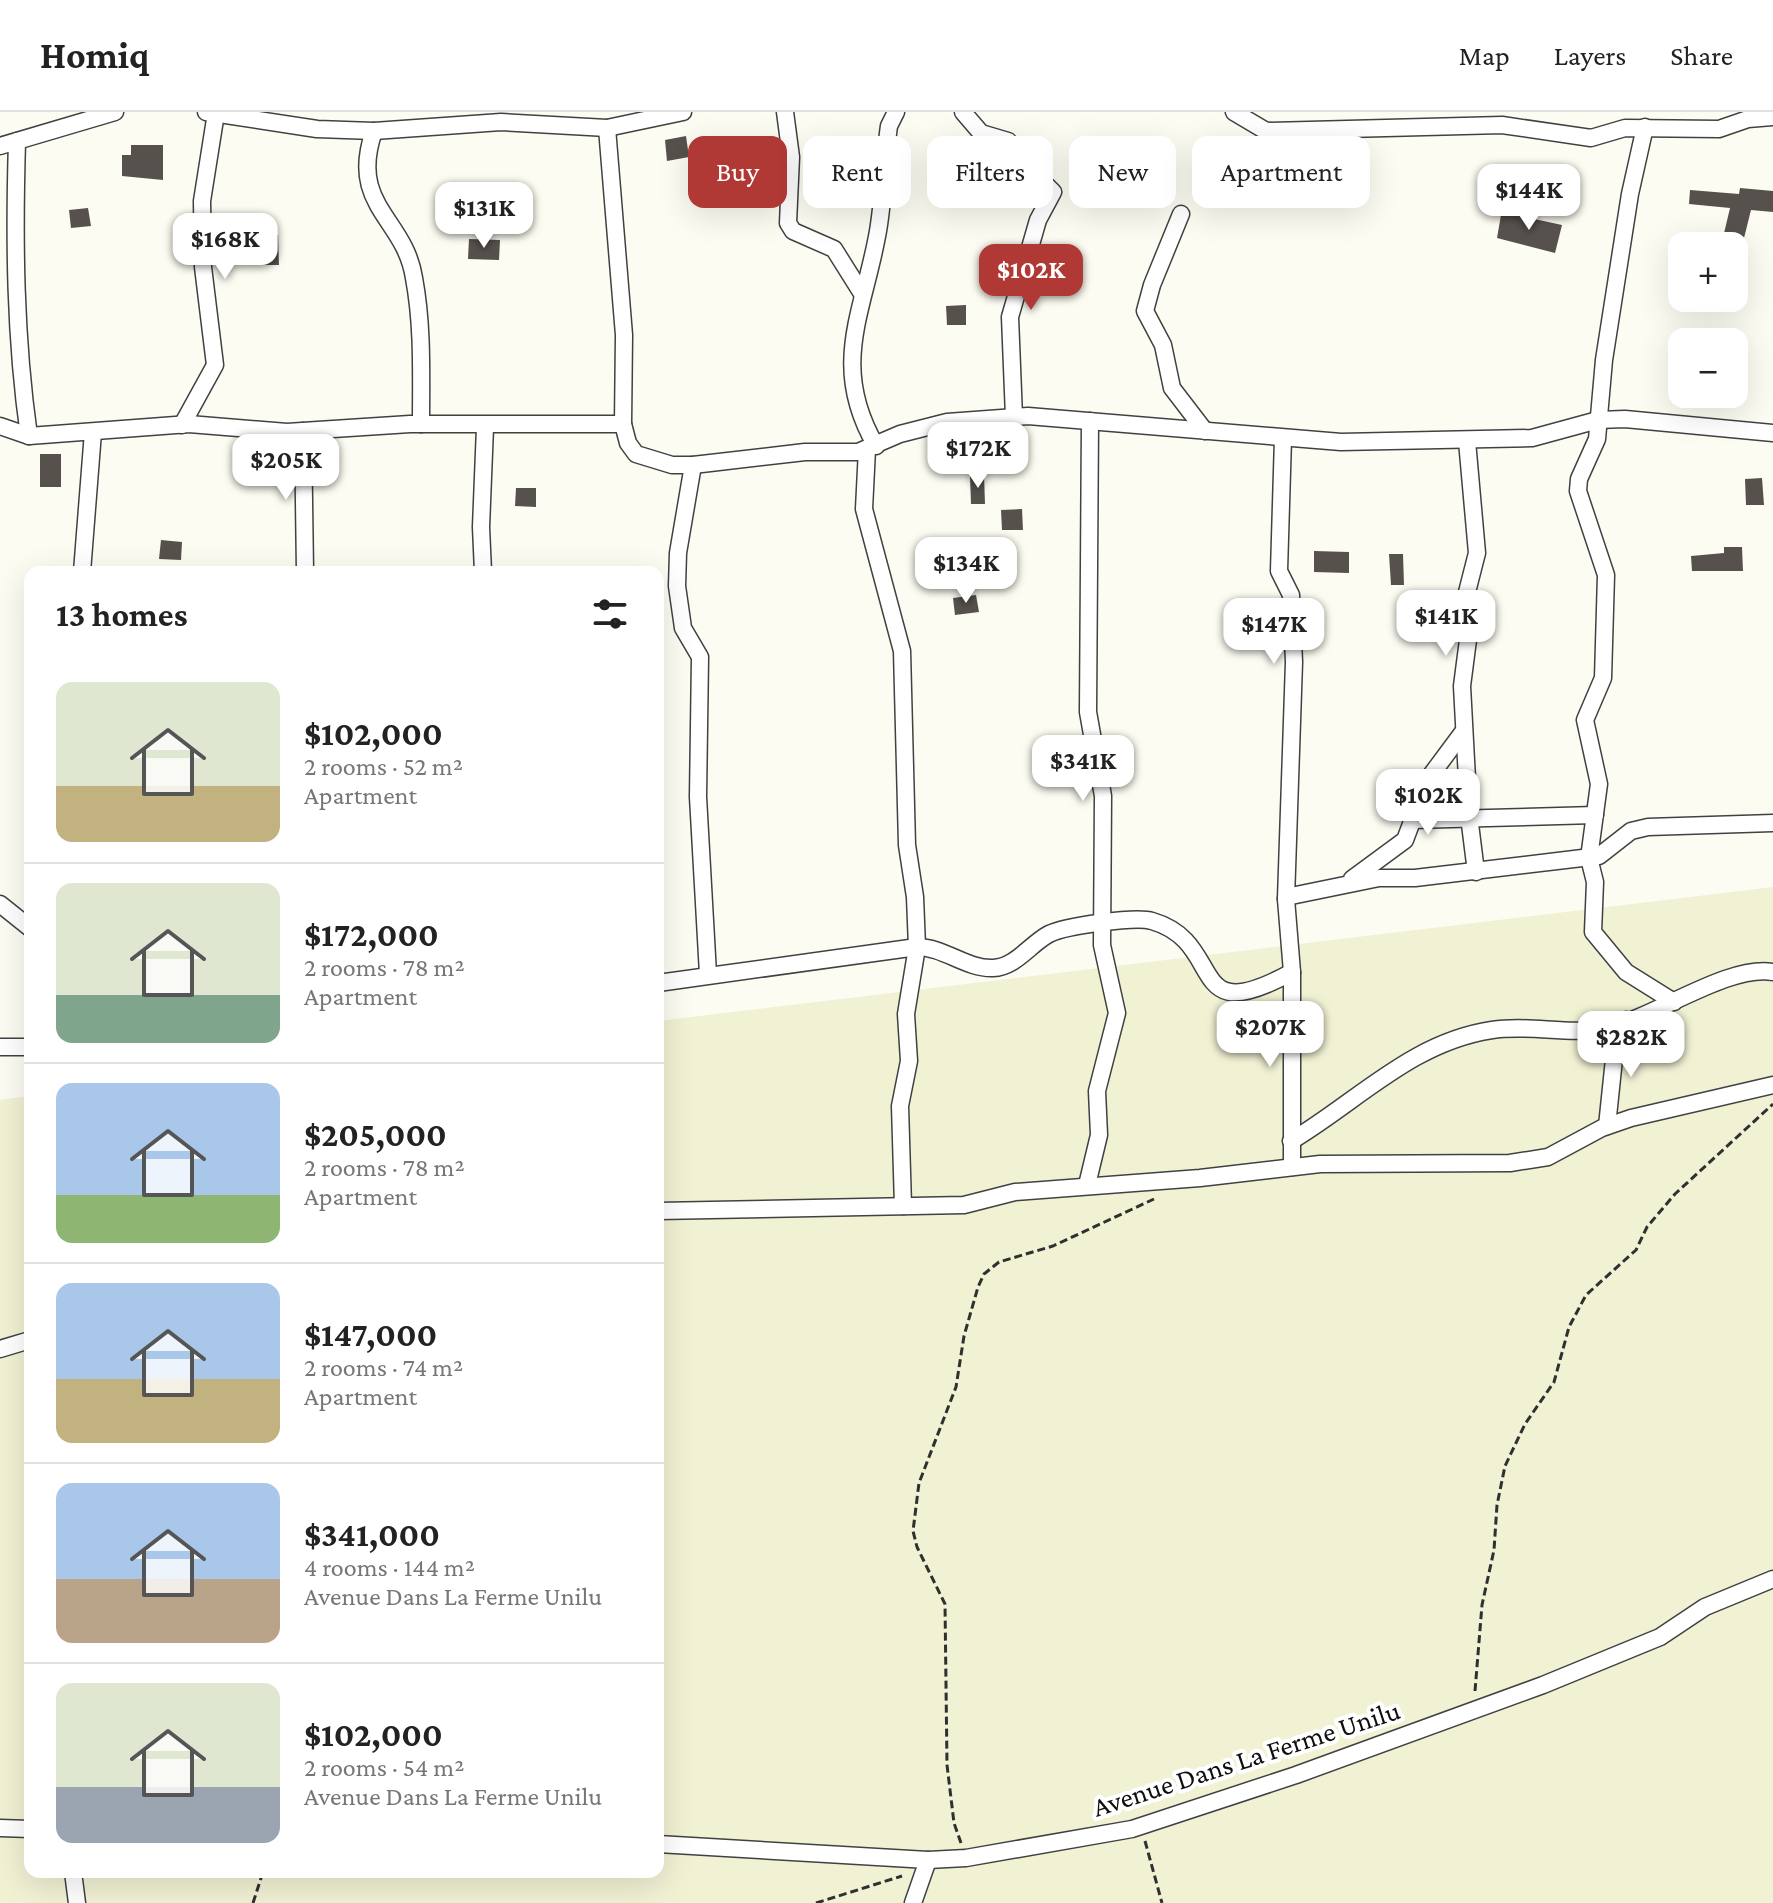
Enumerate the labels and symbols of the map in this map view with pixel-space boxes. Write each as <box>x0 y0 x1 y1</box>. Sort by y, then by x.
pin: $144K <box>1473 164 1585 232</box>
pin: $131K <box>428 182 540 250</box>
pin: $168K <box>169 213 281 281</box>
pin: $102K <box>975 244 1087 312</box>
pin: $172K <box>922 422 1034 490</box>
pin: $205K <box>230 434 342 502</box>
pin: $134K <box>910 537 1022 605</box>
pin: $141K <box>1390 590 1502 658</box>
pin: $147K <box>1218 598 1330 666</box>
pin: $341K <box>1027 735 1139 803</box>
pin: $102K <box>1372 769 1484 837</box>
pin: $207K <box>1214 1001 1326 1069</box>
pin: $282K <box>1575 1011 1687 1079</box>
street label: Avenue Dans La Ferme Unilu <box>1089 1694 1404 1823</box>

